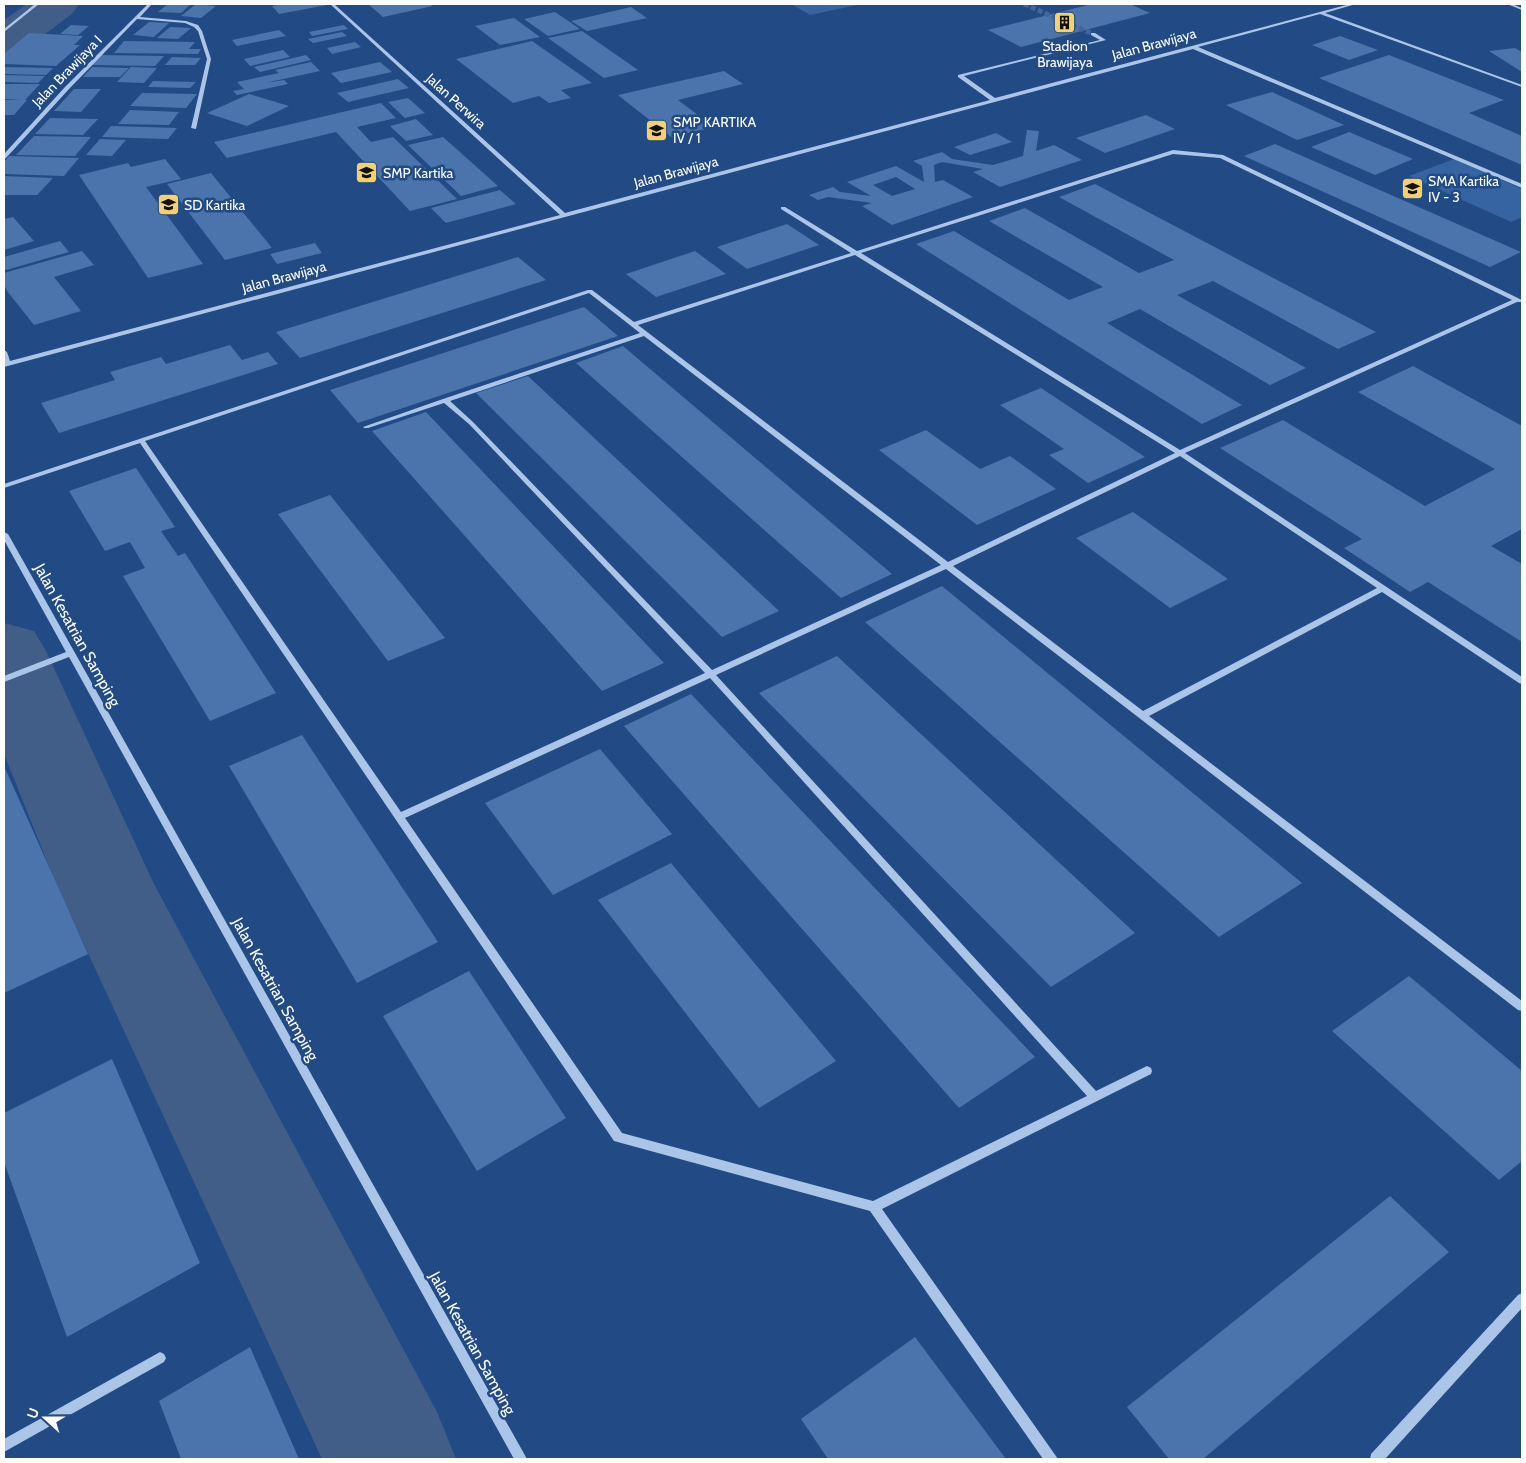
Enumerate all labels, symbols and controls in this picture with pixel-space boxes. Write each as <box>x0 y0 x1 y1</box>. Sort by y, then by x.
building icon: Stadion Brawijaya <box>1053 11 1077 35</box>
street label: Jalan Brawijaya <box>1109 24 1198 64</box>
street label: Jalan Brawijaya I <box>27 31 106 112</box>
place label: Stadion Brawijaya <box>1037 37 1093 71</box>
street label: Jalan Perwira <box>421 69 490 133</box>
place label: SMP KARTIKA IV / 1 <box>673 113 756 147</box>
school or university icon: SMP KARTIKA IV / 1 <box>645 118 669 142</box>
street label: Jalan Brawijaya <box>631 152 720 192</box>
school or university icon: SMP Kartika <box>355 161 379 185</box>
place label: SMP Kartika <box>383 164 454 182</box>
place label: SMA Kartika IV - 3 <box>1428 172 1499 206</box>
school or university icon: SMA Kartika IV - 3 <box>1400 177 1424 201</box>
school or university icon: SD Kartika <box>156 193 180 217</box>
place label: SD Kartika <box>184 196 245 214</box>
street label: Jalan Brawijaya <box>239 257 328 297</box>
street label: Jalan Kesatrian Samping <box>30 559 125 711</box>
street label: Jalan Kesatrian Samping <box>228 913 323 1065</box>
street label: Jalan Kesatrian Samping <box>425 1267 520 1419</box>
north arrow <box>20 1393 70 1443</box>
text: U <box>23 1405 43 1421</box>

